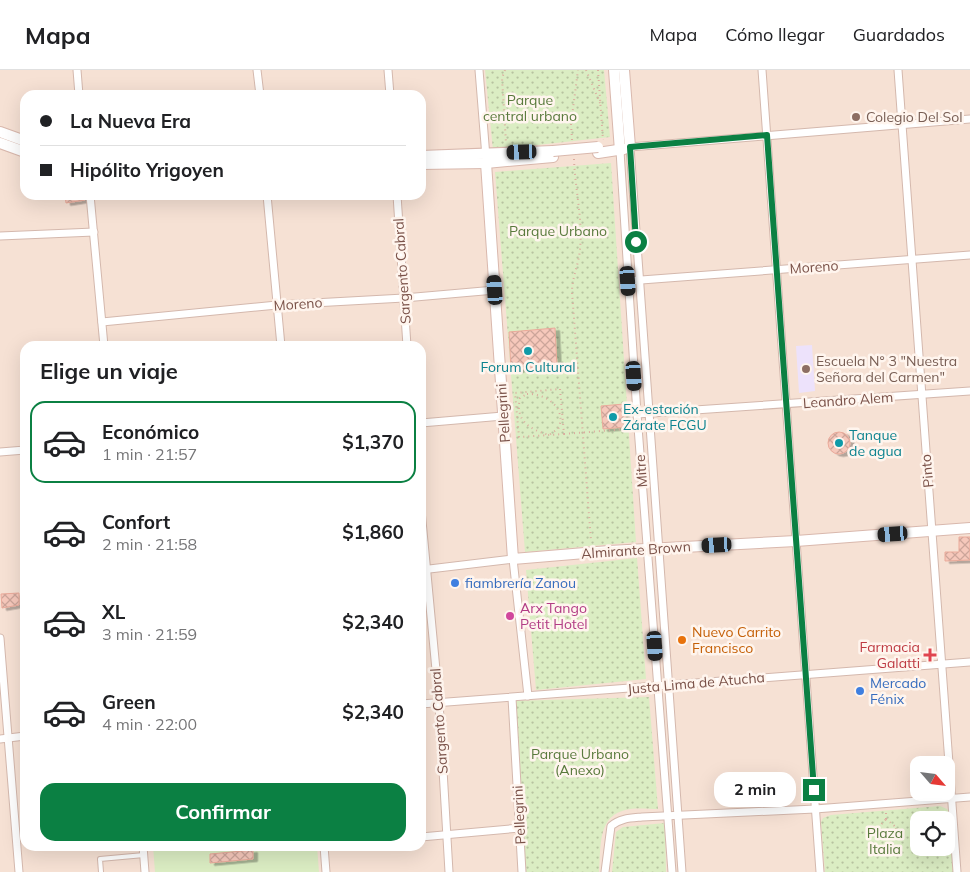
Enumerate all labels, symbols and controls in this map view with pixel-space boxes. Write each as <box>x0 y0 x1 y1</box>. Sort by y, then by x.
text: Mapa <box>25 20 91 50</box>
text: Mapa <box>649 23 697 46</box>
text: Cómo llegar <box>725 23 825 46</box>
text: Guardados <box>853 23 945 46</box>
park label: Parque central urbano <box>483 91 577 125</box>
place label: Colegio Del Sol <box>866 108 963 126</box>
text: La Nueva Era <box>70 109 191 133</box>
marker: Colegio Del Sol <box>850 111 862 123</box>
car <box>506 144 537 160</box>
text: Hipólito Yrigoyen <box>70 158 224 182</box>
street label: Sargento Cabral <box>389 218 415 324</box>
park label: Parque Urbano <box>509 222 607 240</box>
route start <box>625 231 647 253</box>
street label: Moreno <box>789 256 839 278</box>
car <box>619 266 636 296</box>
car <box>486 275 503 305</box>
street label: Moreno <box>273 293 323 315</box>
marker: Forum Cultural <box>522 345 534 357</box>
place label: Escuela N° 3 "Nuestra Señora del Carmen" <box>816 352 957 386</box>
text: Elige un viaje <box>40 357 178 385</box>
place label: Forum Cultural <box>480 358 576 376</box>
car <box>625 361 642 391</box>
marker: Escuela N° 3 "Nuestra Señora del Carmen" <box>800 363 812 375</box>
street label: Pellegrini <box>492 383 514 443</box>
street label: Leandro Alem <box>802 388 894 412</box>
place label: Ex-estación Zárate FCGU <box>623 400 707 434</box>
marker: Ex-estación Zárate FCGU <box>607 411 619 423</box>
icon: car <box>42 420 87 465</box>
text: Económico <box>102 420 199 444</box>
place label: Tanque de agua <box>849 426 902 460</box>
text: $1,370 <box>342 430 404 454</box>
marker: Tanque de agua <box>833 437 845 449</box>
text: 1 min · 21:57 <box>102 444 197 464</box>
street label: Mitre <box>631 454 651 488</box>
street label: Pinto <box>917 454 937 488</box>
icon: car <box>42 510 87 555</box>
text: Confort <box>102 510 170 534</box>
text: $1,860 <box>342 520 404 544</box>
car <box>877 525 908 543</box>
text: 2 min · 21:58 <box>102 534 197 554</box>
street label: Almirante Brown <box>581 537 691 563</box>
car <box>701 537 732 553</box>
place label: fiambrería Zanou <box>465 574 576 592</box>
marker: fiambrería Zanou <box>449 577 461 589</box>
place label: Arx Tango Petit Hotel <box>520 599 588 633</box>
icon: car <box>42 600 87 645</box>
text: XL <box>102 600 125 624</box>
text: $2,340 <box>342 610 404 634</box>
marker: Arx Tango Petit Hotel <box>504 610 516 622</box>
place label: Nuevo Carrito Francisco <box>692 623 781 657</box>
text: 3 min · 21:59 <box>102 624 197 644</box>
car <box>646 631 663 661</box>
marker: Nuevo Carrito Francisco <box>676 634 688 646</box>
place label: Farmacia Galatti <box>860 638 920 672</box>
marker: Farmacia Galatti <box>924 649 936 661</box>
street label: Sargento Cabral <box>426 668 452 774</box>
street label: Justa Lima de Atucha <box>626 668 766 698</box>
place label: Mercado Fénix <box>870 674 926 708</box>
marker: Mercado Fénix <box>854 685 866 697</box>
icon: car <box>42 690 87 735</box>
text: Green <box>102 690 156 714</box>
text: $2,340 <box>342 700 404 724</box>
text: 4 min · 22:00 <box>102 714 197 734</box>
park label: Parque Urbano (Anexo) <box>531 745 629 779</box>
north arrow <box>910 756 955 801</box>
map controls <box>910 756 955 856</box>
callout: 2 min <box>714 772 796 808</box>
text: 2 min <box>734 779 776 799</box>
route end <box>803 779 825 801</box>
button: Confirmar <box>40 783 406 841</box>
street label: Pellegrini <box>508 785 530 845</box>
button: locate <box>910 811 955 856</box>
park label: Plaza Italia <box>867 824 903 858</box>

